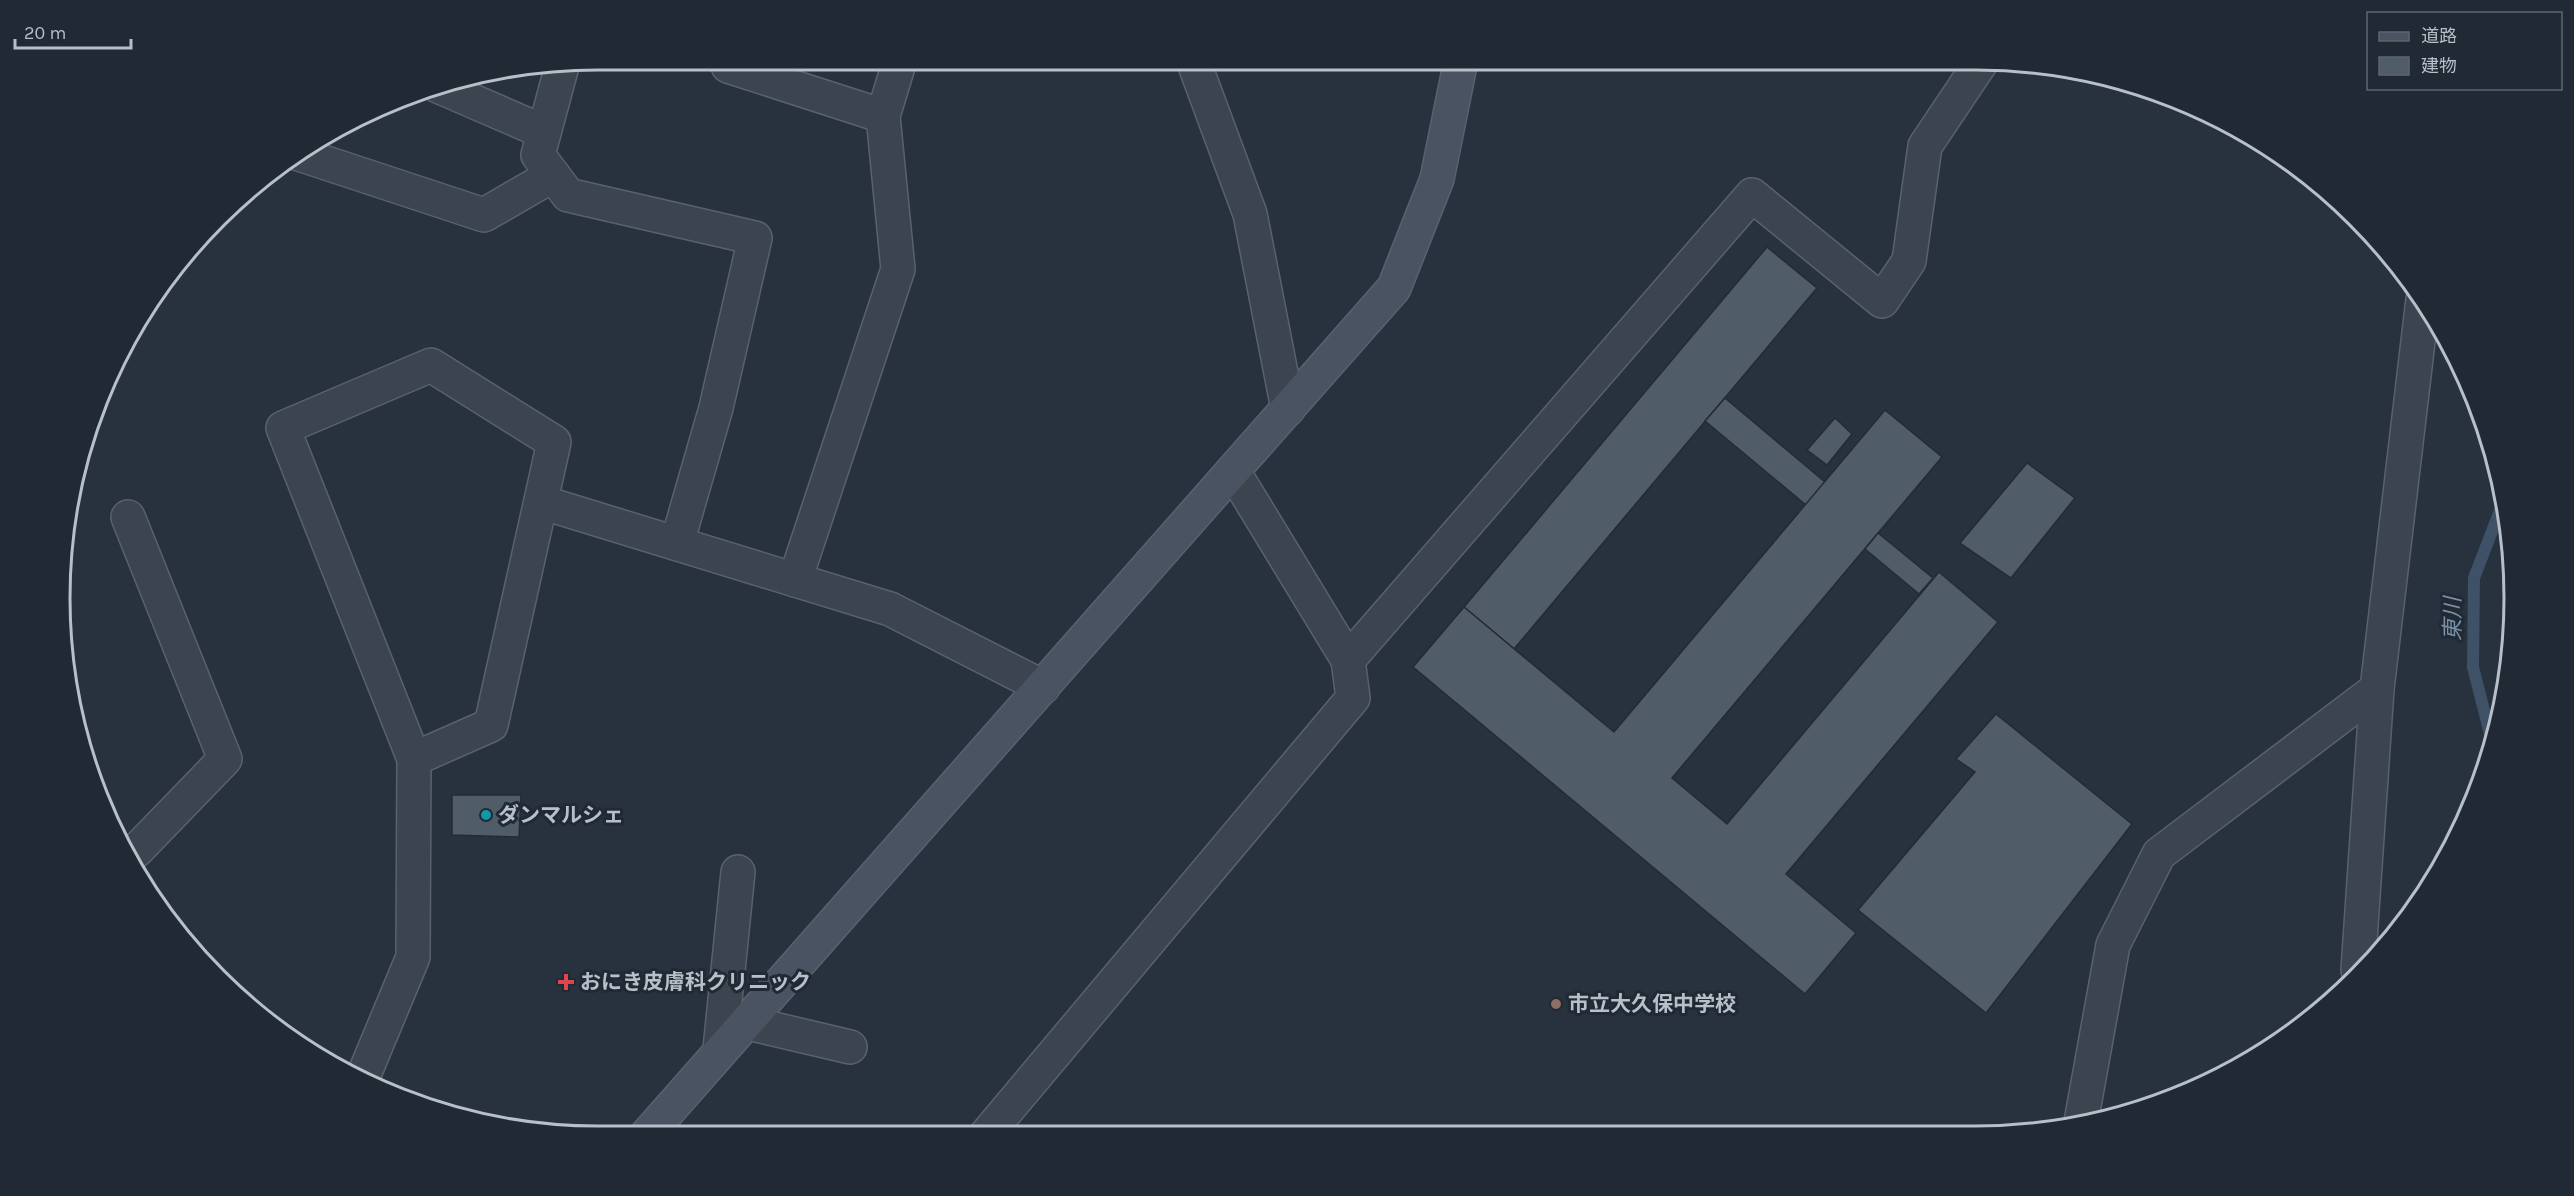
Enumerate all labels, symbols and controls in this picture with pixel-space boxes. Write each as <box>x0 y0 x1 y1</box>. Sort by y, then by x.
scale bar <box>15 12 130 50</box>
legend <box>2367 12 2562 90</box>
text: 20 m <box>24 22 66 44</box>
text: 道路 <box>2421 25 2457 47</box>
text: 建物 <box>2421 55 2457 77</box>
water label: 東川 <box>2440 595 2466 641</box>
place label: ダンマルシェ <box>498 803 624 827</box>
marker: ダンマルシェ <box>479 808 493 822</box>
place label: おにき皮膚科クリニック <box>580 970 811 994</box>
marker: おにき皮膚科クリニック <box>557 973 575 991</box>
place label: 市立大久保中学校 <box>1568 992 1736 1016</box>
marker: 市立大久保中学校 <box>1549 997 1563 1011</box>

